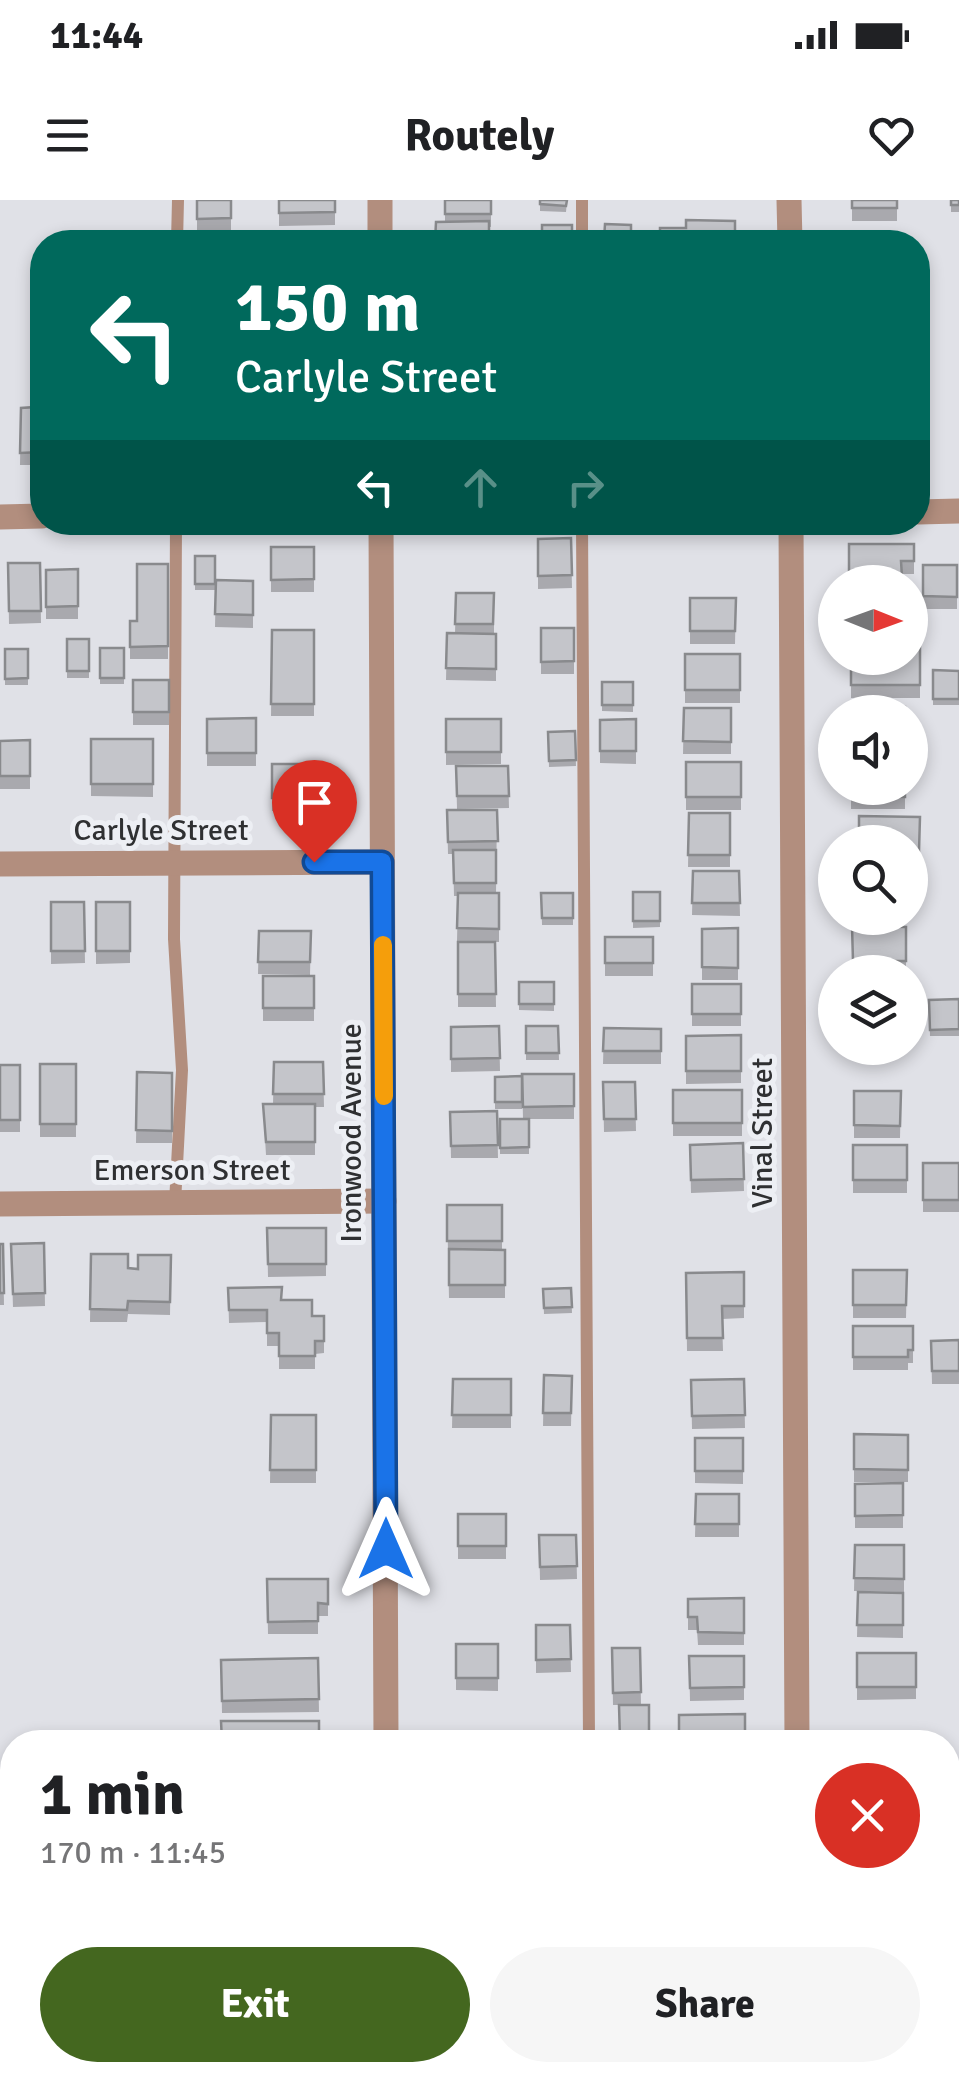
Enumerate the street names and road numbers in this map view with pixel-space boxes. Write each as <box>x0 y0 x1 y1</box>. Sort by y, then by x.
street label: Carlyle Street <box>74 812 248 849</box>
street label: Ironwood Avenue <box>333 1023 370 1243</box>
street label: Vinal Street <box>744 1058 781 1208</box>
street label: Emerson Street <box>94 1152 290 1189</box>

